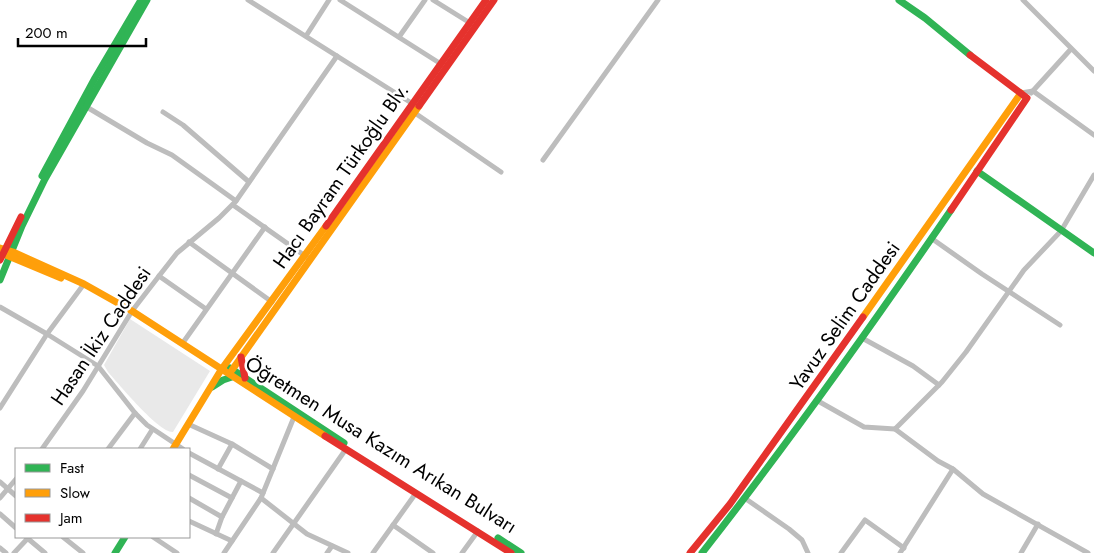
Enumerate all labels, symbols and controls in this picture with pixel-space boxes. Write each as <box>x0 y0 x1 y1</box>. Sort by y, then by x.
scale bar <box>18 15 145 47</box>
text: 200 m <box>25 22 68 44</box>
street label: Hacı Bayram Türkoğlu Blv. <box>266 77 416 275</box>
street label: Yavuz Selim Caddesi <box>783 236 907 396</box>
street label: Hasan İkiz Caddesi <box>44 261 158 411</box>
street label: Öğretmen Musa Kazım Arıkan Bulvarı <box>240 349 522 541</box>
legend <box>15 448 190 538</box>
text: Fast <box>60 457 84 479</box>
text: Slow <box>60 482 91 504</box>
text: Jam <box>58 507 83 529</box>

